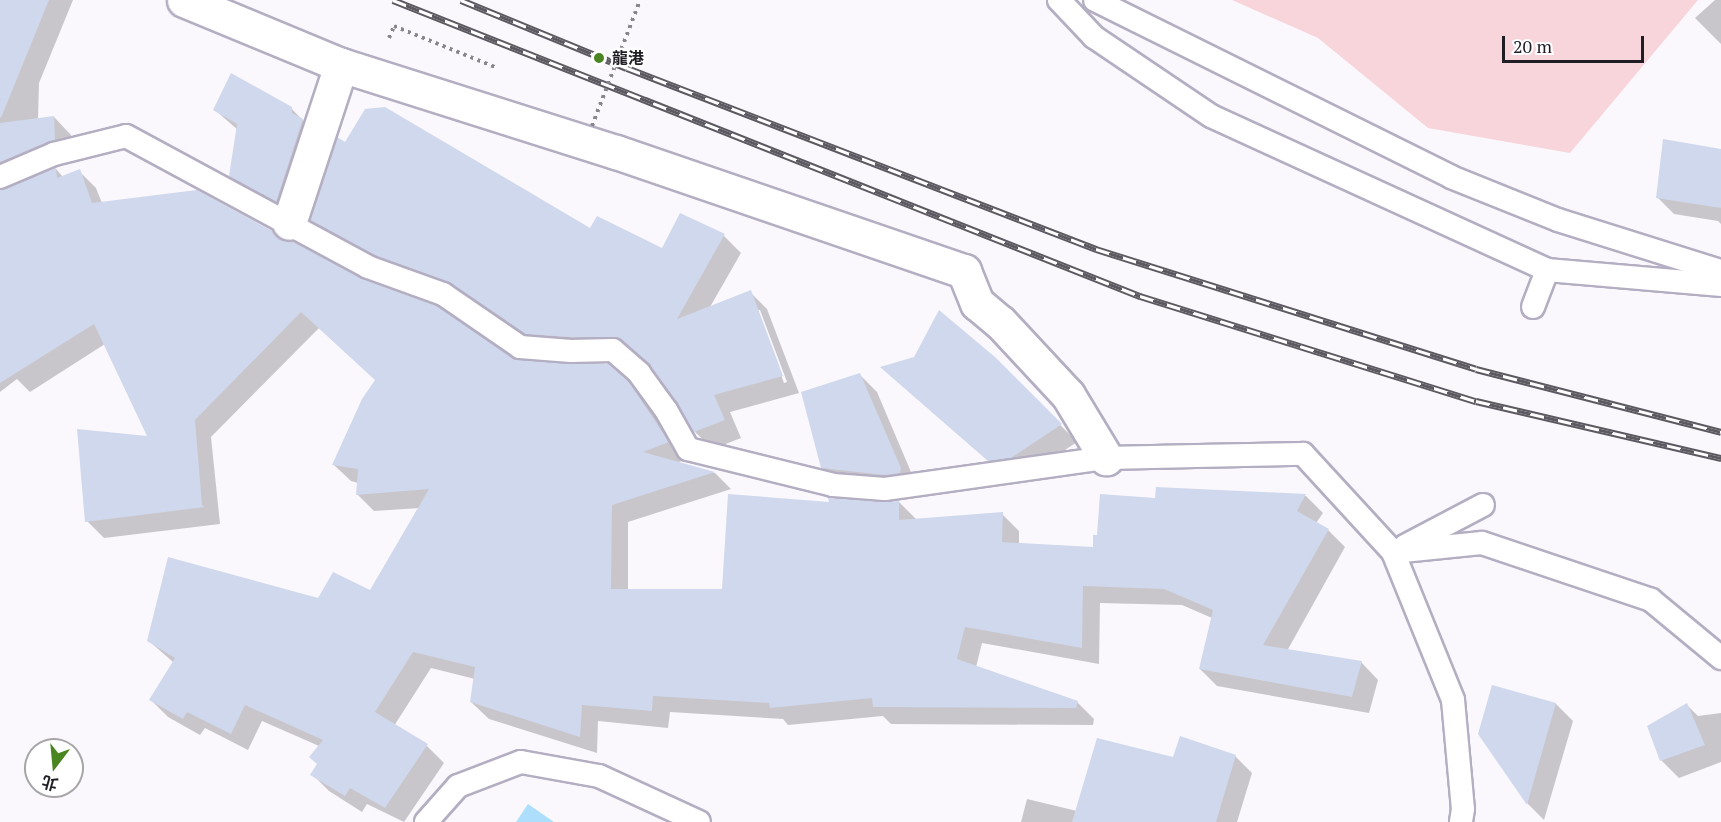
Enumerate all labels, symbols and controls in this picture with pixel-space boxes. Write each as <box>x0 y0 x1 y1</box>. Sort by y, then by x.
scale bar <box>1505 24 1648 62</box>
text: 20 m <box>1513 34 1552 58</box>
place label: 龍港 <box>612 48 644 68</box>
marker: 龍港 <box>590 49 608 67</box>
north arrow <box>24 738 84 798</box>
text: 北 <box>39 771 60 796</box>

